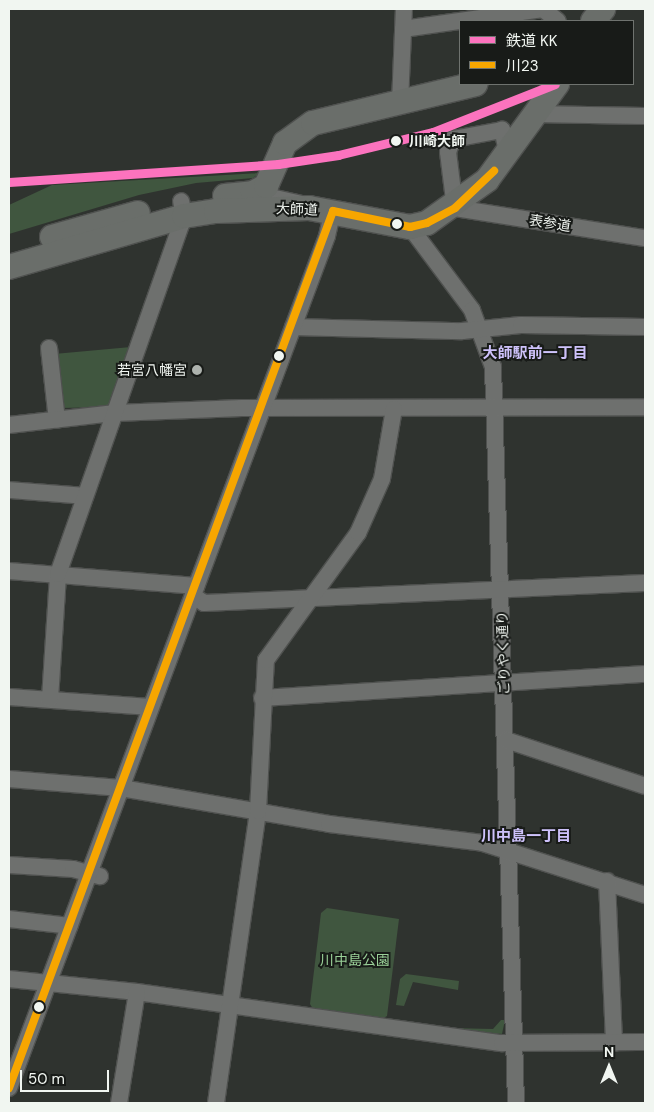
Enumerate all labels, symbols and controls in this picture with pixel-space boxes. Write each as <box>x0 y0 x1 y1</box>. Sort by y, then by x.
legend <box>459 20 634 85</box>
text: 鉄道 KK <box>506 31 558 51</box>
text: 川23 <box>506 56 539 76</box>
marker: 川崎大師 <box>387 132 405 150</box>
place label: 川崎大師 <box>409 133 465 149</box>
street label: 大師道 <box>276 200 318 218</box>
street label: 表参道 <box>528 211 572 235</box>
unlabelled marker <box>392 219 402 229</box>
district label: 大師駅前一丁目 <box>483 345 587 363</box>
unlabelled marker <box>274 351 284 361</box>
place label: 若宮八幡宮 <box>117 362 187 378</box>
marker: 若宮八幡宮 <box>191 364 203 376</box>
street label: ごりやく通り <box>493 611 513 695</box>
district label: 川中島一丁目 <box>481 828 571 846</box>
park label: 川中島公園 <box>320 952 390 968</box>
unlabelled marker <box>34 1002 44 1012</box>
north arrow <box>584 1042 634 1092</box>
text: N <box>604 1043 614 1061</box>
scale bar <box>22 1060 111 1092</box>
text: 50 m <box>28 1069 65 1089</box>

